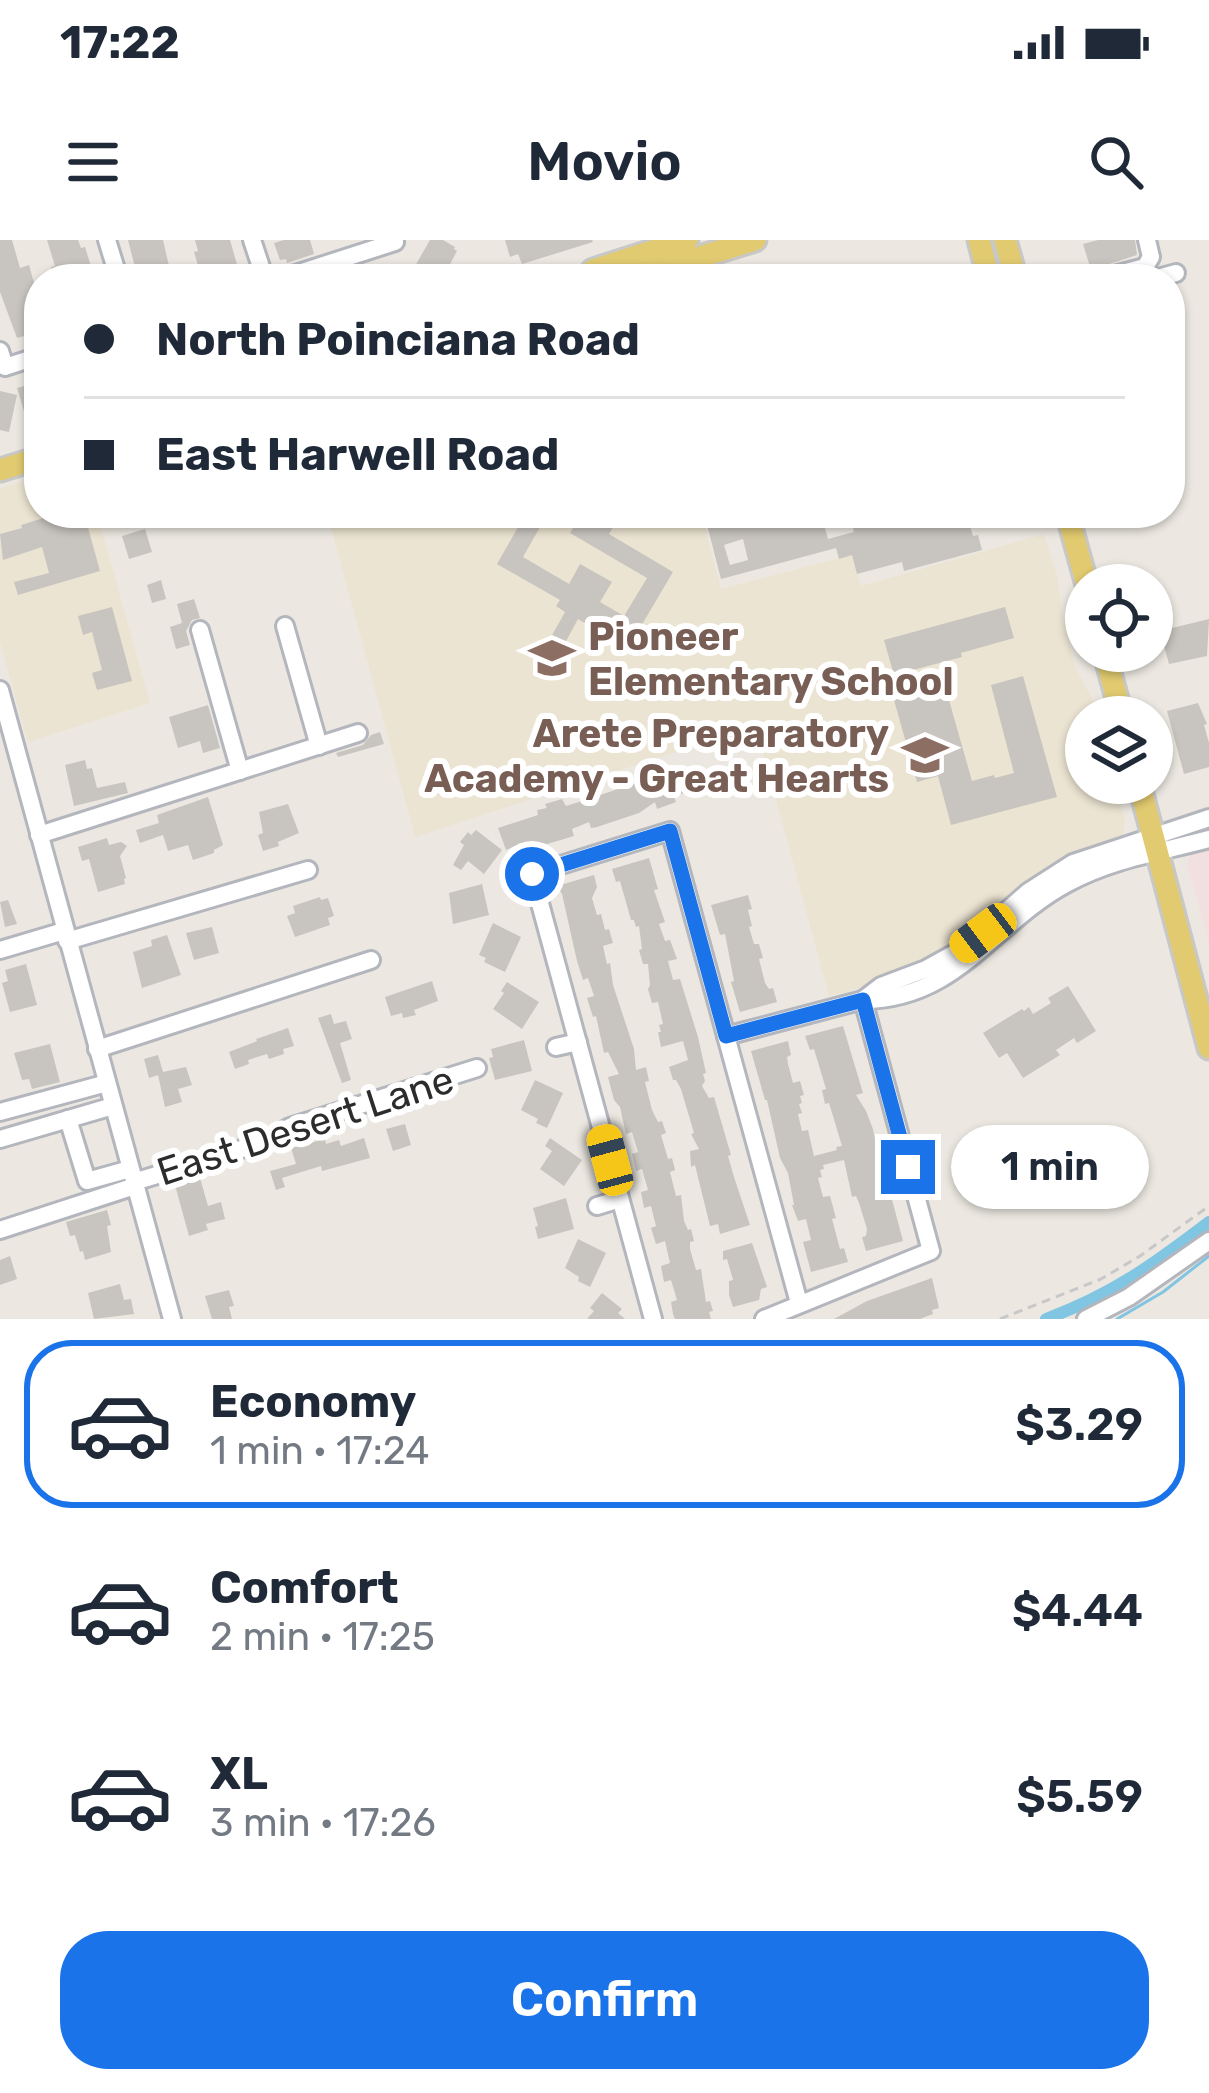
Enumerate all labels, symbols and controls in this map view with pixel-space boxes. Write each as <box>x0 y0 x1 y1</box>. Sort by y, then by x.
text: 17:22 <box>60 16 180 69</box>
icon: menu <box>60 129 126 195</box>
icon: search <box>1083 129 1149 195</box>
text: Movio <box>527 130 682 194</box>
text: North Poinciana Road <box>156 313 640 366</box>
text: East Harwell Road <box>156 428 560 481</box>
map controls <box>1065 564 1173 804</box>
button: locate <box>1065 564 1173 672</box>
place label: Pioneer Elementary School <box>588 614 954 705</box>
school or university icon: Pioneer Elementary School <box>527 633 577 683</box>
button: layers <box>1065 696 1173 804</box>
place label: Arete Preparatory Academy - Great Hearts <box>424 711 889 802</box>
school or university icon: Arete Preparatory Academy - Great Hearts <box>900 730 950 780</box>
route start <box>505 847 559 901</box>
car <box>943 897 1023 969</box>
street label: East Desert Lane <box>151 1056 459 1196</box>
car <box>583 1121 637 1199</box>
callout: 1 min <box>950 1125 1148 1209</box>
route end <box>881 1140 935 1194</box>
text: 1 min <box>1001 1144 1099 1190</box>
icon: car <box>66 1370 174 1478</box>
text: Economy <box>210 1375 416 1428</box>
text: $3.29 <box>1015 1398 1143 1451</box>
text: 1 min · 17:24 <box>210 1428 429 1474</box>
icon: car <box>66 1556 174 1664</box>
text: Comfort <box>210 1561 399 1614</box>
text: $4.44 <box>1012 1584 1143 1637</box>
text: 2 min · 17:25 <box>210 1614 435 1660</box>
icon: car <box>66 1742 174 1850</box>
text: XL <box>210 1747 268 1800</box>
text: $5.59 <box>1016 1770 1143 1823</box>
text: 3 min · 17:26 <box>210 1800 436 1846</box>
button: Confirm <box>60 1931 1149 2069</box>

